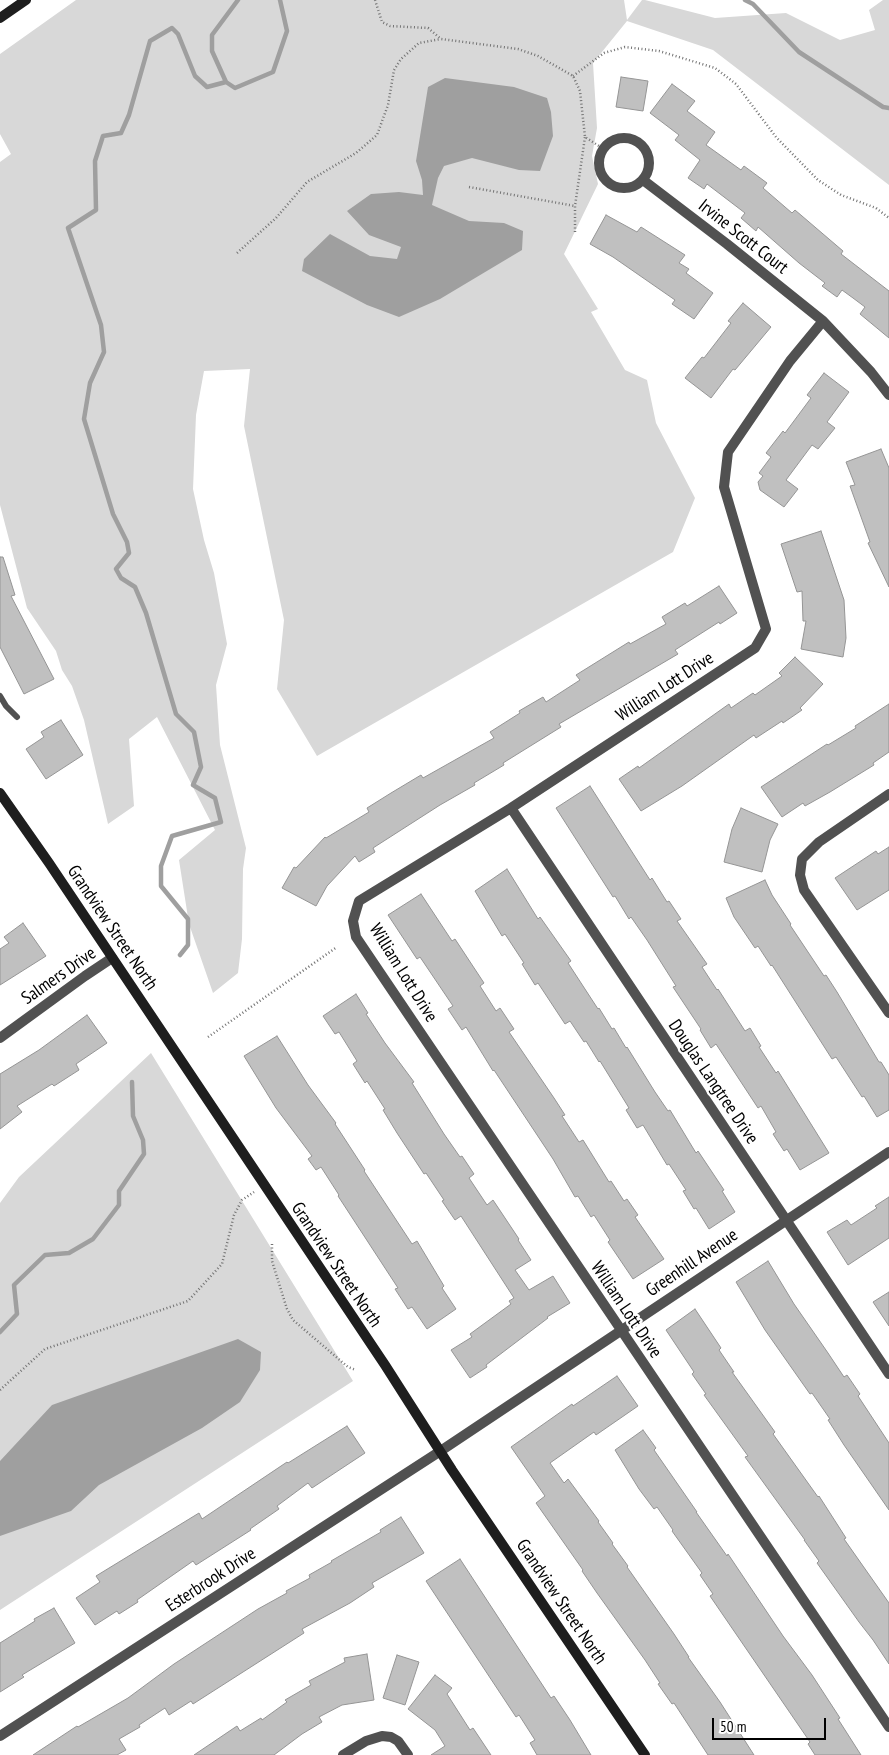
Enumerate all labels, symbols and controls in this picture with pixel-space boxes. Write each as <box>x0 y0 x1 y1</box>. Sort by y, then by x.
street label: Irvine Scott Court <box>694 195 792 279</box>
street label: William Lott Drive <box>612 647 718 727</box>
street label: Grandview Street North <box>62 861 162 995</box>
street label: William Lott Drive <box>364 920 442 1026</box>
street label: Salmers Drive <box>18 943 100 1009</box>
street label: Douglas Langtree Drive <box>663 1016 763 1148</box>
street label: Grandview Street North <box>286 1198 386 1332</box>
street label: Greenhill Avenue <box>642 1224 742 1302</box>
street label: William Lott Drive <box>586 1258 666 1362</box>
street label: Grandview Street North <box>511 1535 611 1669</box>
street label: Esterbrook Drive <box>162 1543 260 1617</box>
scale bar <box>714 1708 828 1740</box>
text: 50 m <box>720 1717 746 1736</box>

